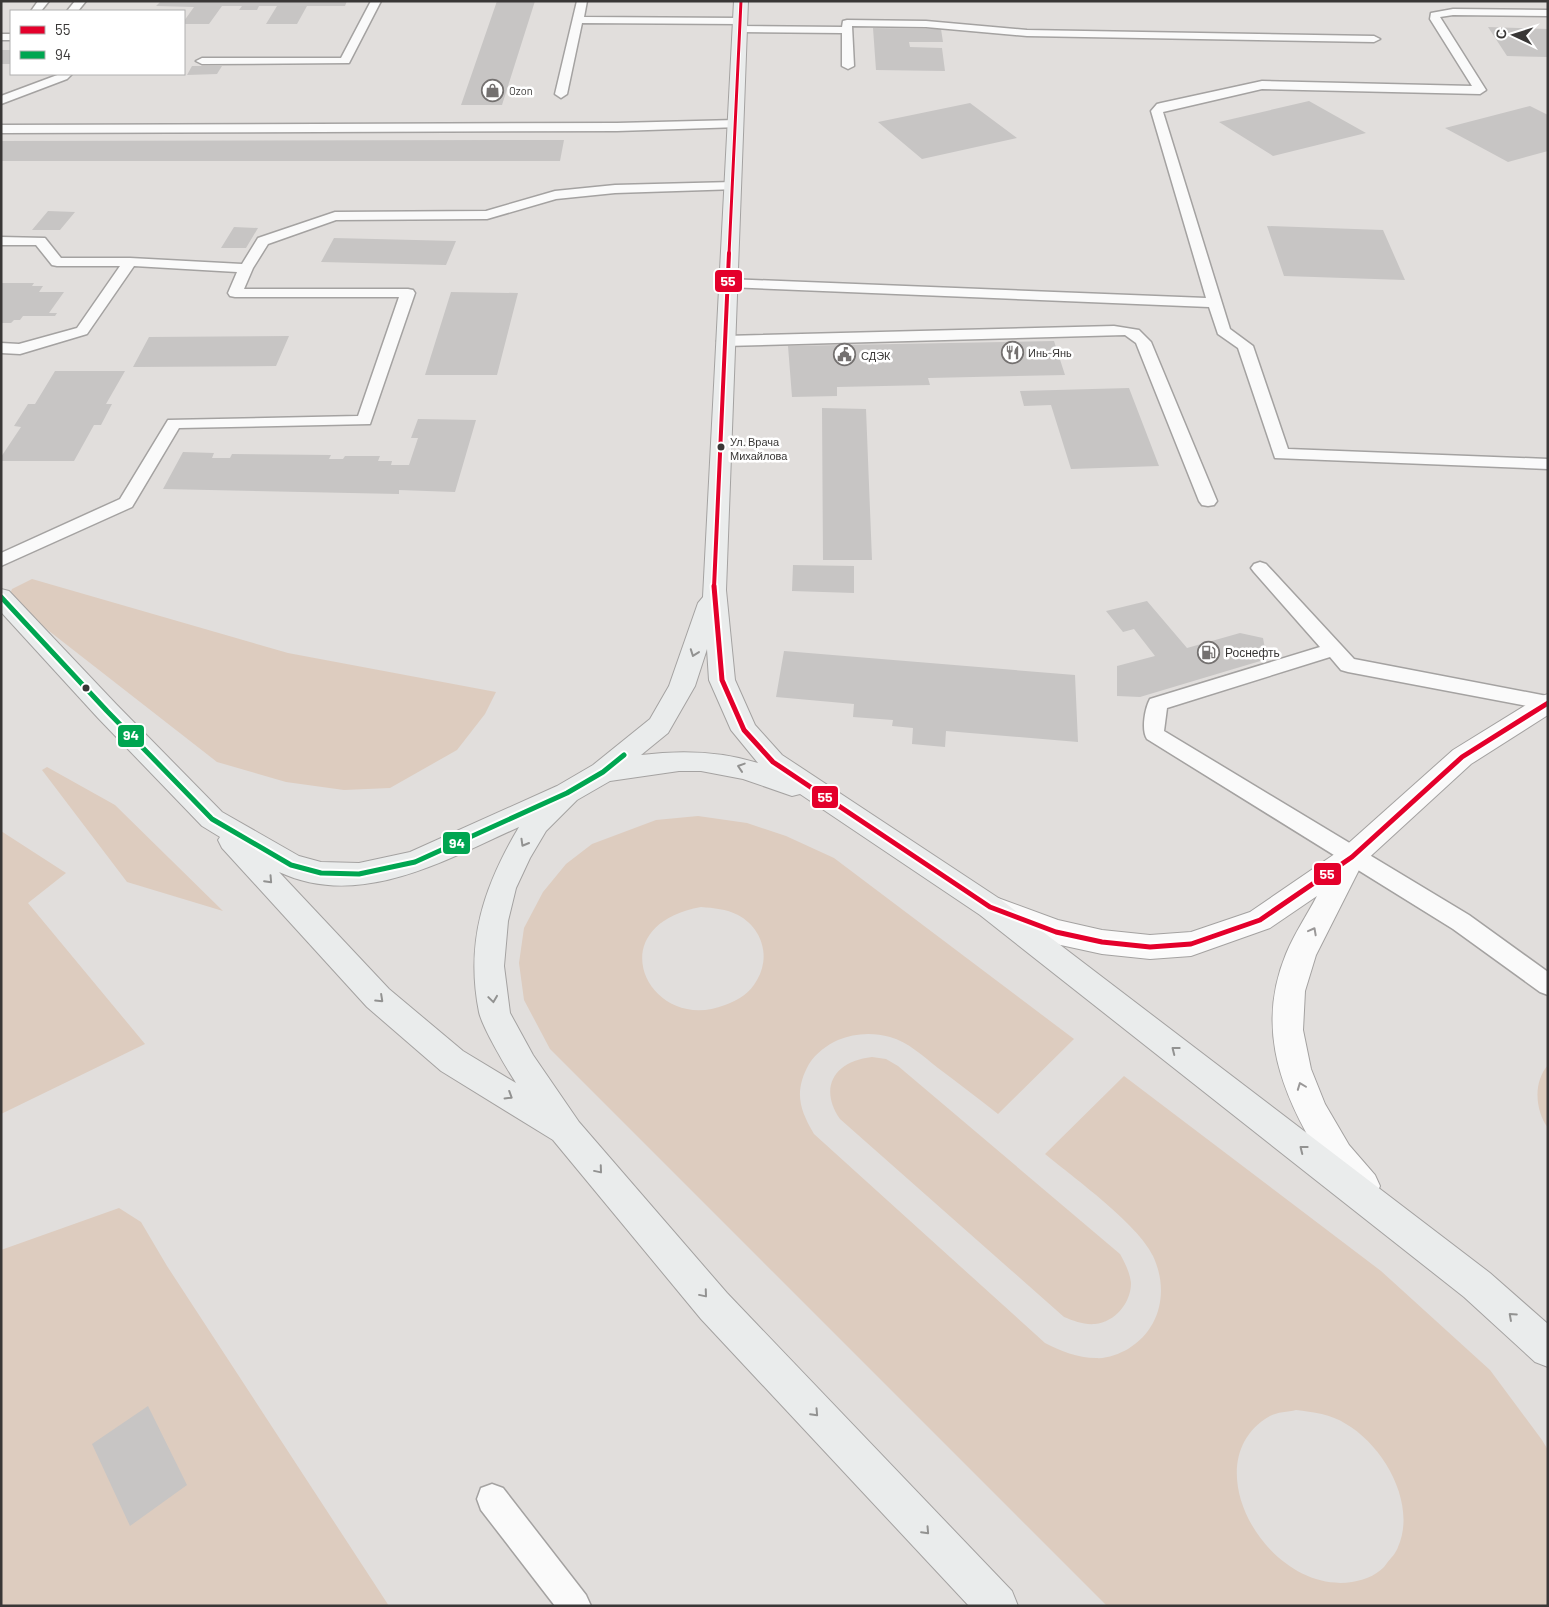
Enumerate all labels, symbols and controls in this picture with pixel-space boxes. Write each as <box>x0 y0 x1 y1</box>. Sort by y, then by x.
legend <box>10 10 185 75</box>
north arrow <box>1489 10 1539 60</box>
text: 55 <box>55 20 70 38</box>
text: С <box>1492 28 1509 40</box>
text: 94 <box>55 45 71 63</box>
shop icon: Ozon <box>481 78 505 102</box>
place label: Ozon <box>509 84 533 97</box>
line badge: 55 <box>714 269 743 293</box>
text: 55 <box>720 272 736 289</box>
restaurant icon: Инь-Янь <box>1000 340 1024 364</box>
public building icon: СДЭК <box>833 343 857 367</box>
place label: Инь-Янь <box>1028 346 1072 359</box>
place label: СДЭК <box>861 349 891 362</box>
place label: Ул. Врача Михайлова <box>730 435 788 462</box>
marker: Ул. Врача Михайлова <box>716 442 726 452</box>
fuel station icon: Роснефть <box>1197 640 1221 664</box>
place label: Роснефть <box>1225 645 1280 660</box>
one-way arrow <box>690 648 700 657</box>
unlabelled marker <box>81 683 91 693</box>
line badge: 94 <box>117 724 145 748</box>
text: 94 <box>123 726 139 743</box>
one-way arrow <box>737 763 745 773</box>
line badge: 55 <box>811 785 839 809</box>
text: 55 <box>817 788 833 805</box>
line badge: 94 <box>442 831 471 855</box>
text: 94 <box>449 834 465 851</box>
one-way arrow <box>520 838 530 847</box>
line badge: 55 <box>1313 862 1342 886</box>
text: 55 <box>1319 865 1335 882</box>
one-way arrow <box>263 875 272 884</box>
one-way arrow <box>1307 927 1317 936</box>
one-way arrow <box>374 993 383 1002</box>
one-way arrow <box>488 994 498 1003</box>
one-way arrow <box>1171 1046 1180 1055</box>
one-way arrow <box>1297 1083 1307 1091</box>
one-way arrow <box>504 1090 513 1100</box>
one-way arrow <box>1300 1147 1309 1155</box>
one-way arrow <box>593 1164 601 1173</box>
one-way arrow <box>698 1288 706 1297</box>
one-way arrow <box>1508 1313 1517 1322</box>
one-way arrow <box>809 1407 818 1416</box>
one-way arrow <box>920 1525 929 1534</box>

